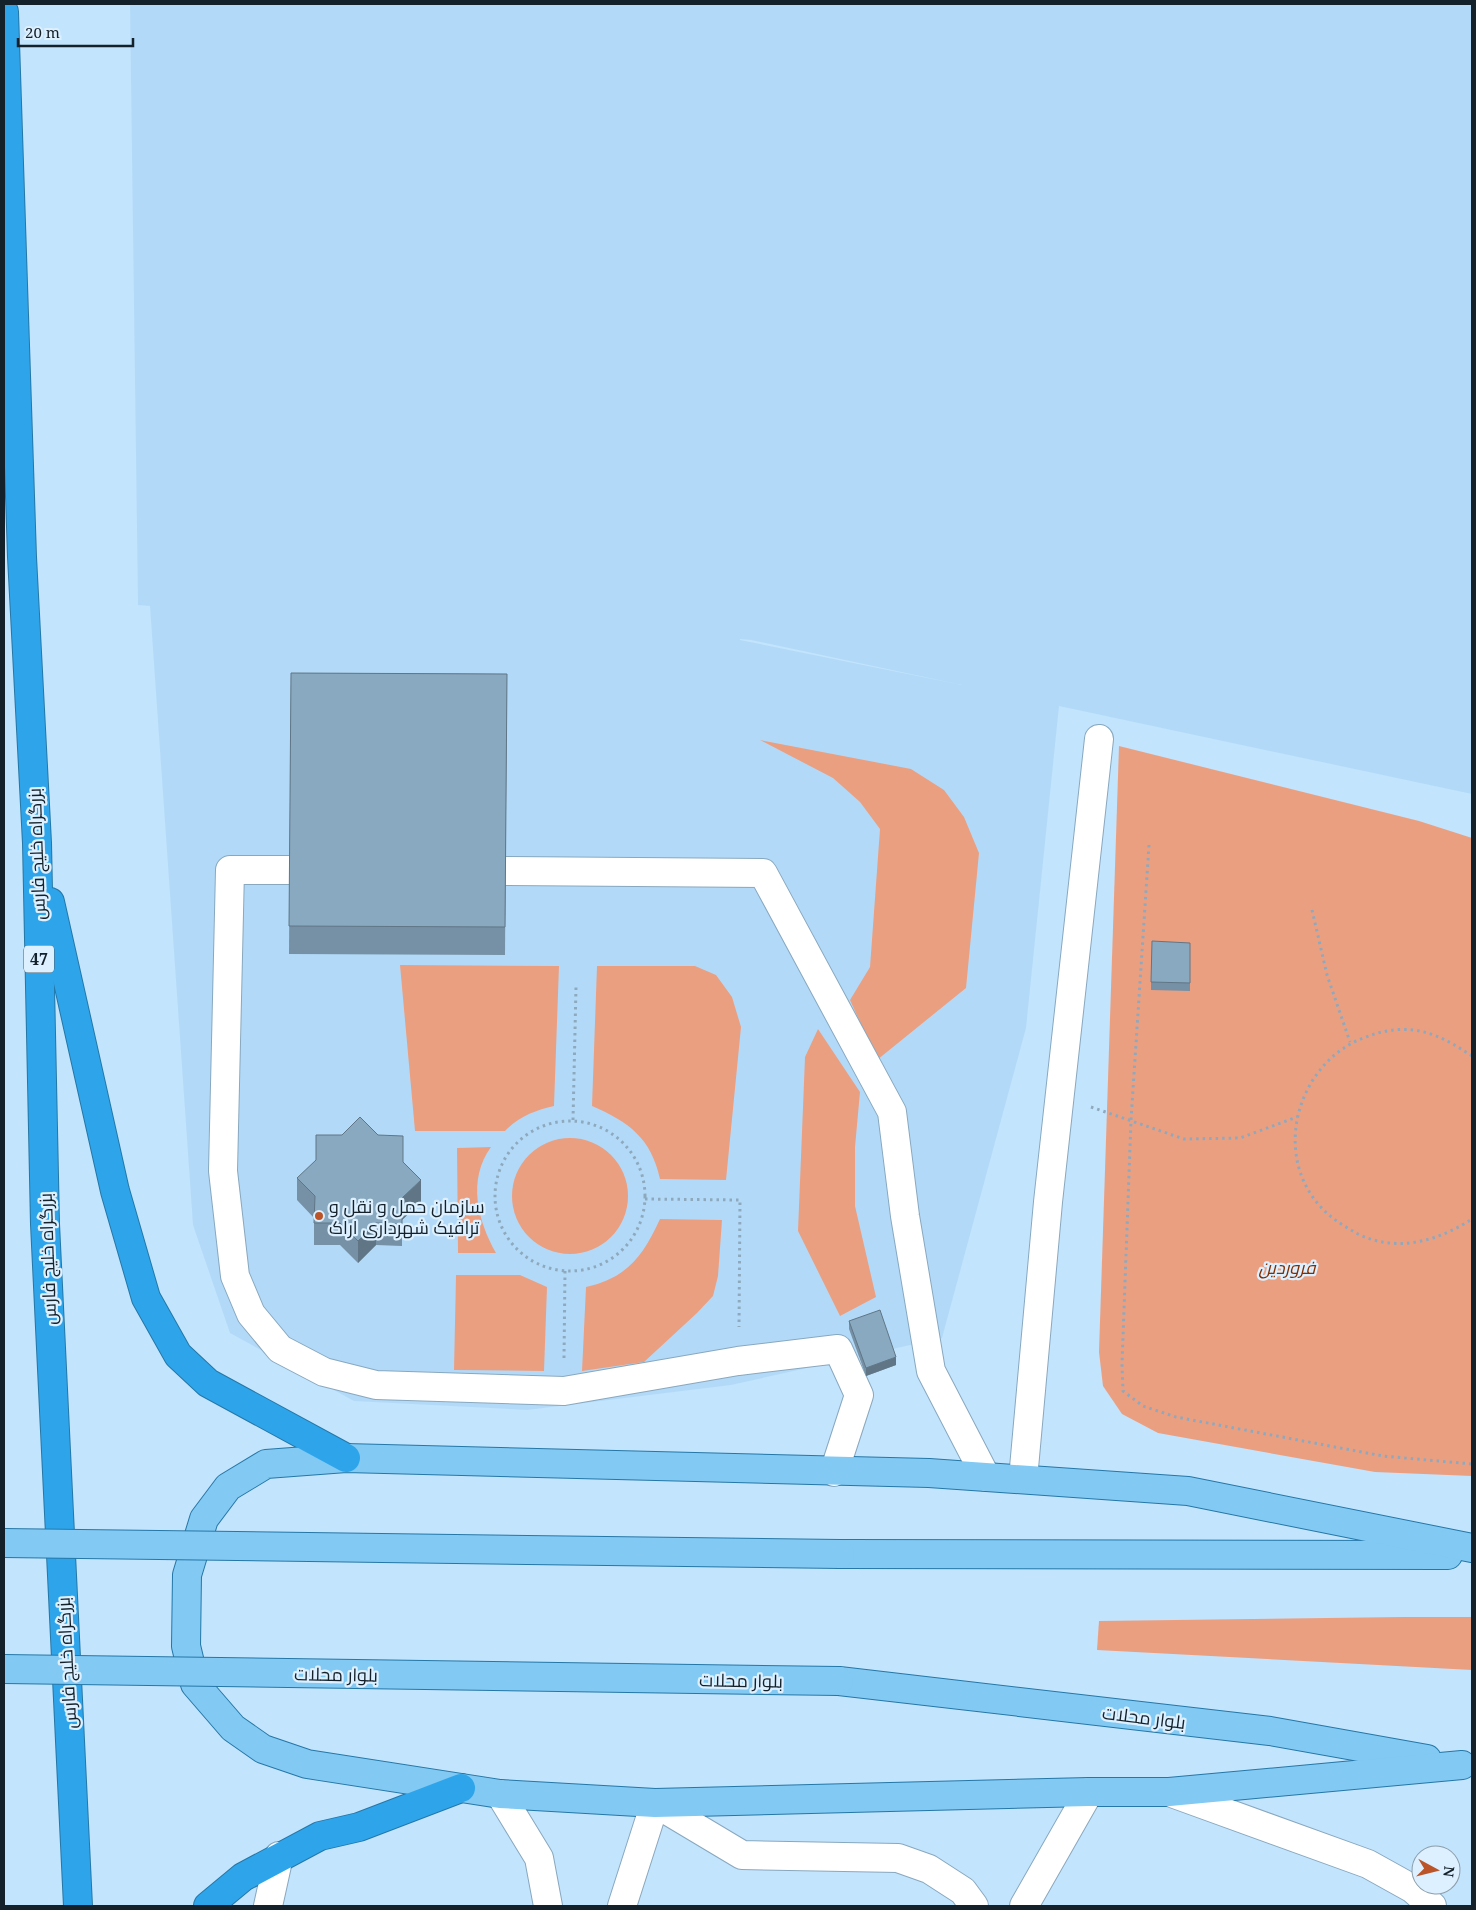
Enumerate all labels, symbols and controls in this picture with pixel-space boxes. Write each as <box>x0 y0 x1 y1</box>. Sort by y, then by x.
scale bar <box>18 15 132 47</box>
text: 20 m <box>25 22 60 42</box>
street label: بزرگراه خلیج فارس <box>22 788 51 920</box>
road number: 47 <box>24 946 54 972</box>
street label: بزرگراه خلیج فارس <box>33 1193 62 1325</box>
place label: سازمان حمل و نقل و ترافیک شهرداری اراک <box>329 1194 485 1239</box>
marker: سازمان حمل و نقل و ترافیک شهرداری اراک <box>313 1210 325 1222</box>
park label: فروردین <box>1259 1255 1317 1279</box>
street label: بزرگراه خلیج فارس <box>51 1596 82 1730</box>
street label: بلوار محلات <box>294 1661 378 1687</box>
street label: بلوار محلات <box>699 1667 783 1693</box>
street label: بلوار محلات <box>1101 1700 1187 1734</box>
north arrow <box>1411 1845 1461 1895</box>
text: N <box>1439 1865 1460 1878</box>

